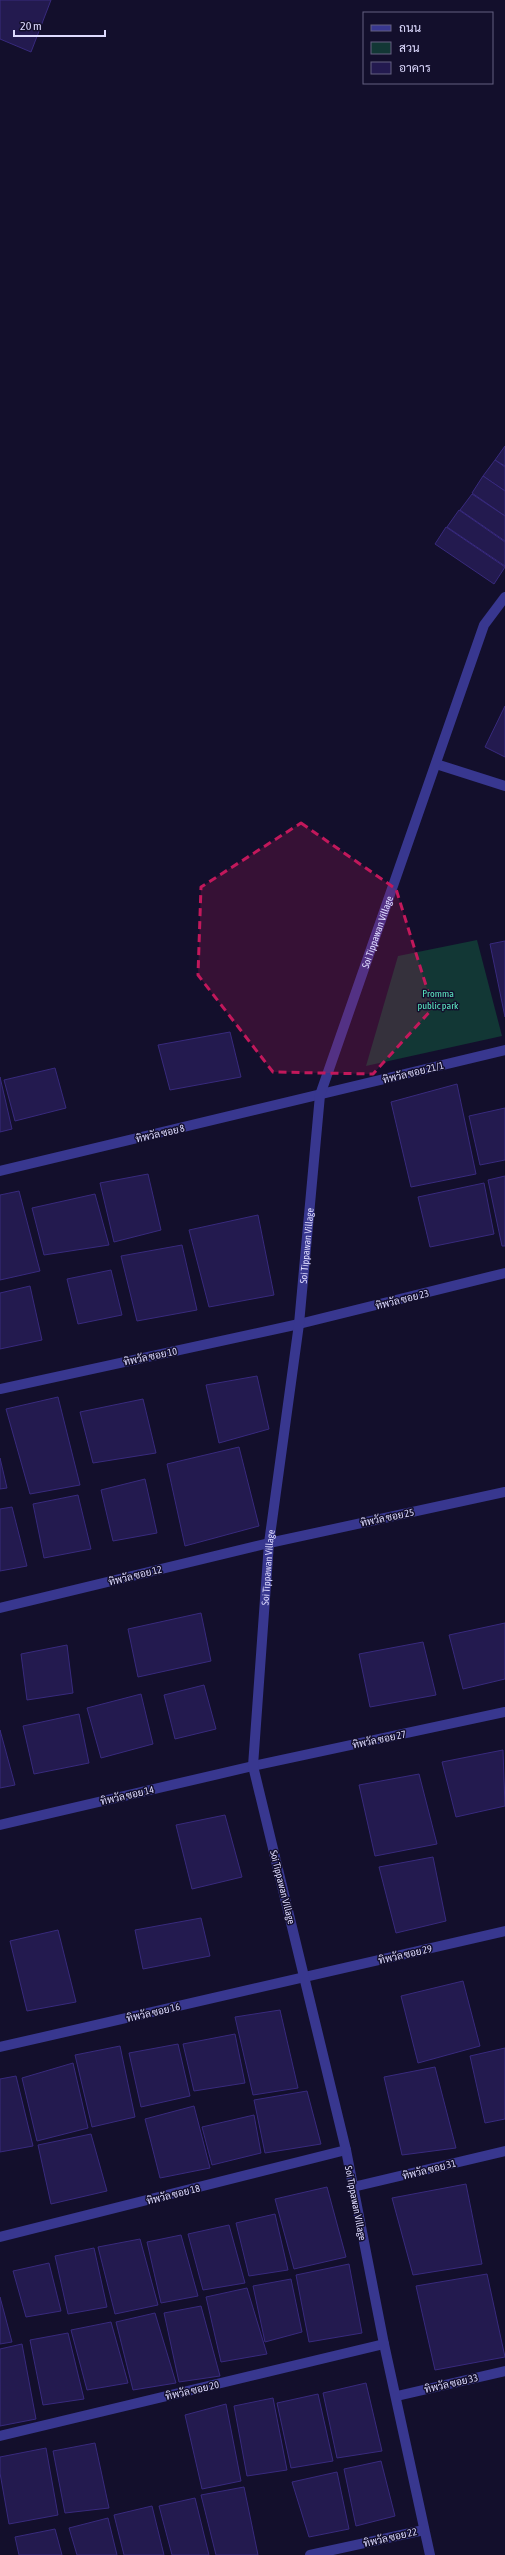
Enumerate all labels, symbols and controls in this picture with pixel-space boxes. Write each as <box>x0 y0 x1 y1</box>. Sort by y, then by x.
scale bar <box>14 12 105 38</box>
legend <box>363 12 493 84</box>
text: 20 m <box>20 19 42 33</box>
text: ถนน <box>399 21 422 35</box>
text: สวน <box>399 41 420 55</box>
text: อาคาร <box>399 61 431 75</box>
street label: Soi Tippawan Village <box>360 894 395 970</box>
park label: Promma public park <box>417 988 459 1011</box>
street label: ทิพวัล ซอย 21/1 <box>381 1059 445 1085</box>
street label: ทิพวัล ซอย 8 <box>134 1121 186 1144</box>
street label: Soi Tippawan Village <box>298 1207 316 1284</box>
street label: ทิพวัล ซอย 23 <box>374 1287 430 1311</box>
street label: ทิพวัล ซอย 10 <box>122 1344 178 1368</box>
street label: ทิพวัล ซอย 25 <box>359 1505 415 1529</box>
street label: Soi Tippawan Village <box>260 1528 277 1606</box>
street label: ทิพวัล ซอย 12 <box>107 1563 163 1587</box>
street label: ทิพวัล ซอย 27 <box>351 1727 407 1751</box>
street label: ทิพวัล ซอย 14 <box>99 1783 155 1807</box>
street label: Soi Tippawan Village <box>268 1849 297 1926</box>
street label: ทิพวัล ซอย 29 <box>377 1942 433 1966</box>
street label: ทิพวัล ซอย 16 <box>125 2000 181 2024</box>
street label: ทิพวัล ซอย 31 <box>401 2157 457 2181</box>
street label: Soi Tippawan Village <box>343 2165 368 2242</box>
street label: ทิพวัล ซอย 18 <box>145 2182 201 2206</box>
street label: ทิพวัล ซอย 33 <box>423 2371 479 2395</box>
street label: ทิพวัล ซอย 20 <box>164 2378 220 2402</box>
street label: ทิพวัล ซอย 22 <box>362 2525 418 2549</box>

